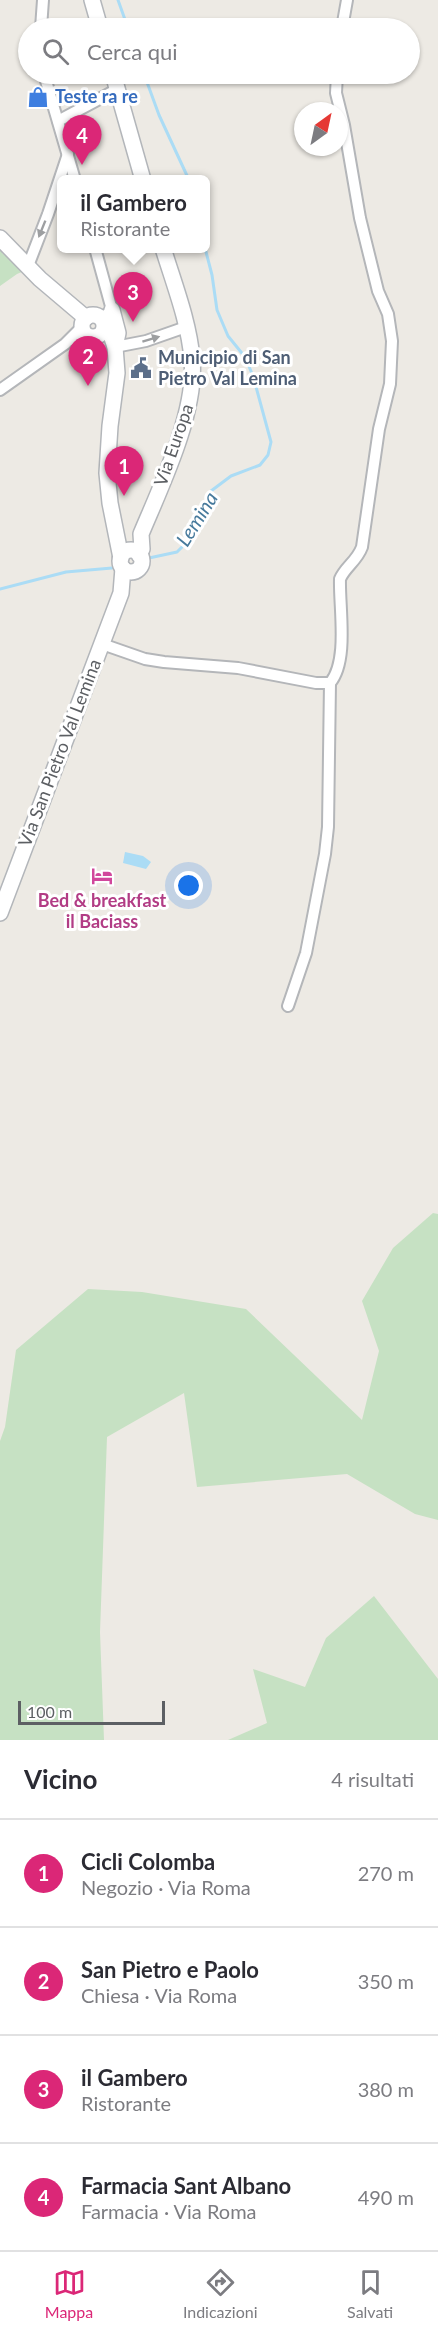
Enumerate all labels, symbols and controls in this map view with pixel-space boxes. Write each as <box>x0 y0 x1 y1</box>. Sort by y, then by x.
search box <box>18 18 420 84</box>
icon: search <box>39 35 72 68</box>
text: Cerca qui <box>87 38 178 65</box>
shop icon: Teste ra re <box>26 85 50 109</box>
place label: Teste ra re <box>55 85 138 107</box>
north arrow <box>294 102 348 156</box>
pin: 4 <box>62 116 101 165</box>
popup <box>57 175 210 253</box>
text: il Gambero <box>80 189 187 216</box>
text: Ristorante <box>80 216 170 240</box>
one-way arrow <box>37 221 47 239</box>
pin: 3 <box>114 272 152 322</box>
one-way arrow <box>142 334 160 343</box>
pin: 2 <box>68 336 107 386</box>
place label: Municipio di San Pietro Val Lemina <box>158 346 297 389</box>
public building icon: Municipio di San Pietro Val Lemina <box>129 356 153 380</box>
street label: Via Europa <box>149 401 197 489</box>
pin: 1 <box>104 446 144 496</box>
water label: Lemina <box>170 487 222 550</box>
street label: Via San Pietro Val Lemina <box>13 656 105 850</box>
hotel icon: Bed & breakfast il Baciass <box>90 864 114 888</box>
your location <box>174 871 203 900</box>
place label: Bed & breakfast il Baciass <box>38 889 167 932</box>
scale bar <box>18 1698 165 1726</box>
text: 100 m <box>27 1702 72 1721</box>
text: Vicino <box>24 1763 97 1795</box>
text: 4 risultati <box>331 1767 414 1791</box>
text: Cicli Colomba <box>81 1848 215 1875</box>
text: 1 <box>38 1861 49 1885</box>
text: 270 m <box>358 1861 414 1885</box>
text: Negozio · Via Roma <box>81 1875 251 1899</box>
text: San Pietro e Paolo <box>81 1956 259 1983</box>
text: 2 <box>38 1969 49 1993</box>
text: 350 m <box>358 1969 414 1993</box>
text: Chiesa · Via Roma <box>81 1983 237 2007</box>
text: il Gambero <box>81 2064 188 2091</box>
text: 3 <box>38 2077 49 2101</box>
text: 380 m <box>358 2077 414 2101</box>
text: Ristorante <box>81 2091 171 2115</box>
text: Farmacia Sant Albano <box>81 2172 291 2199</box>
text: 4 <box>38 2185 49 2209</box>
text: 490 m <box>358 2185 414 2209</box>
text: Farmacia · Via Roma <box>81 2199 257 2223</box>
tab: Mappa <box>45 2266 93 2321</box>
tab: Indicazioni <box>183 2266 257 2321</box>
tab: Salvati <box>347 2266 393 2321</box>

